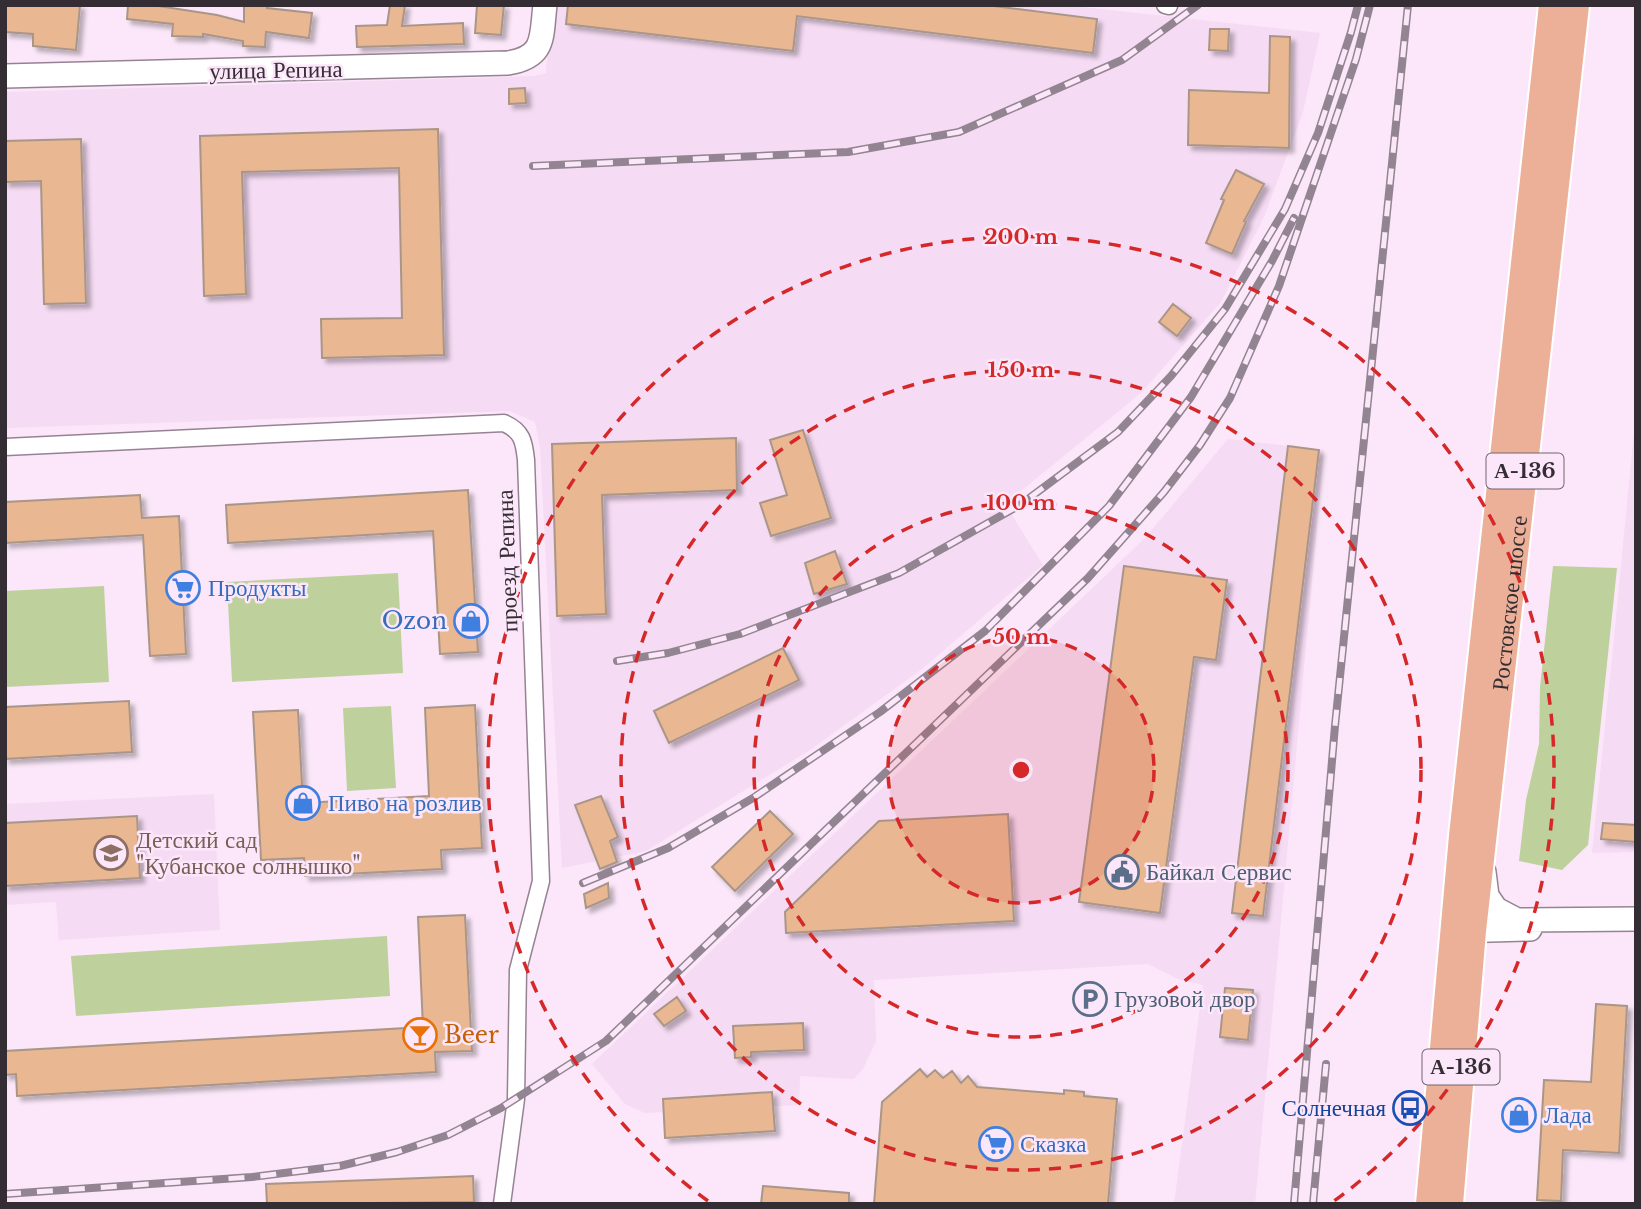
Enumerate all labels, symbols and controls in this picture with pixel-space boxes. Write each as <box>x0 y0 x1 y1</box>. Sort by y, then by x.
street label: улица Репина <box>209 55 343 85</box>
text: 200 m <box>984 224 1058 250</box>
text: 150 m <box>988 357 1054 383</box>
road number: А-136 <box>1486 454 1564 489</box>
street label: проезд Репина <box>491 489 523 633</box>
text: 100 m <box>986 490 1056 516</box>
street label: Ростовское шоссе <box>1486 514 1533 692</box>
supermarket icon: Продукты <box>164 569 202 607</box>
place label: Продукты <box>208 574 307 602</box>
shop icon: Ozon <box>452 602 490 640</box>
place label: Ozon <box>382 607 447 635</box>
text: 50 m <box>992 624 1050 650</box>
centre of rings <box>1009 758 1033 782</box>
shop icon: Пиво на розлив <box>284 784 322 822</box>
place label: Пиво на розлив <box>328 789 482 817</box>
place label: Детский сад "Кубанское солнышко" <box>136 826 361 880</box>
school or university icon: Детский сад "Кубанское солнышко" <box>92 834 130 872</box>
public building icon: Байкал Сервис <box>1103 853 1141 891</box>
place label: Байкал Сервис <box>1146 858 1292 886</box>
parking icon: Грузовой двор <box>1071 980 1109 1018</box>
place label: Грузовой двор <box>1114 985 1256 1013</box>
bar icon: Beer <box>401 1016 439 1054</box>
place label: Beer <box>444 1021 499 1049</box>
road number: А-136 <box>1422 1050 1500 1084</box>
bus stop icon: Солнечная <box>1391 1089 1429 1127</box>
place label: Солнечная <box>1281 1094 1386 1122</box>
shop icon: Лада <box>1500 1096 1538 1134</box>
place label: Лада <box>1544 1101 1592 1129</box>
supermarket icon: Сказка <box>977 1125 1015 1163</box>
place label: Сказка <box>1020 1130 1087 1158</box>

